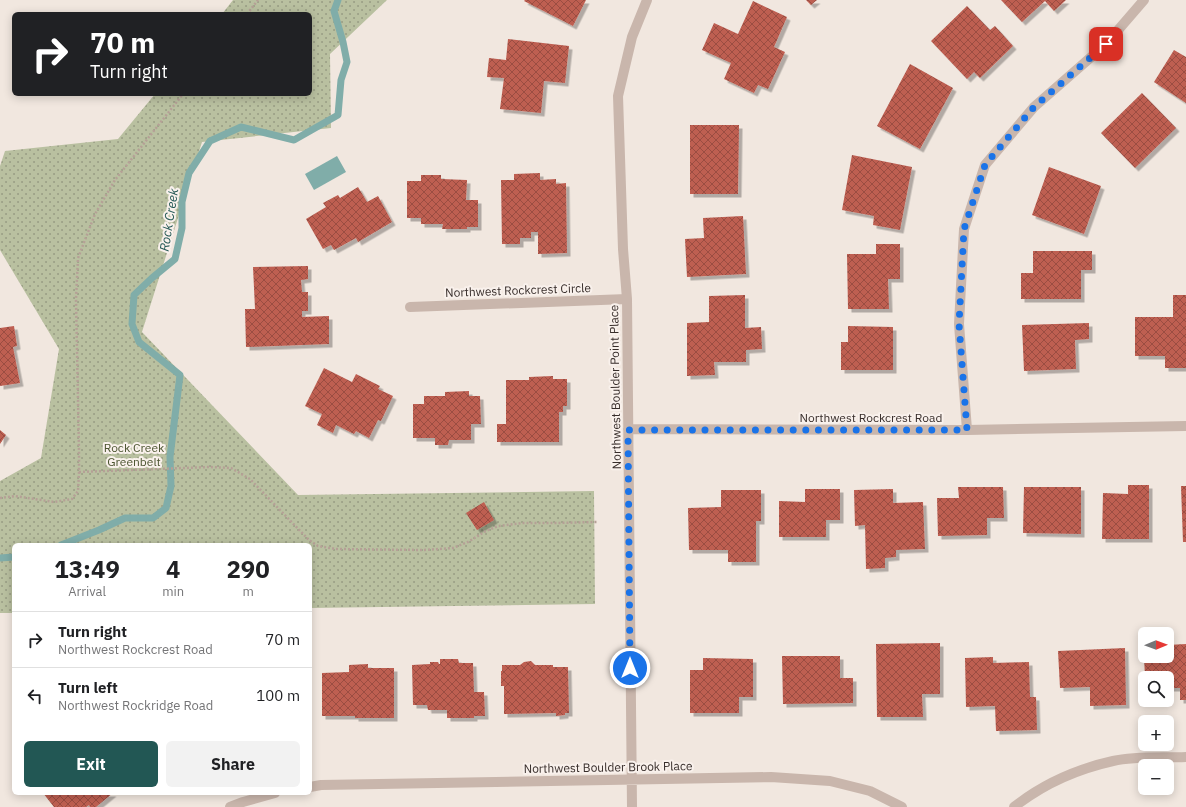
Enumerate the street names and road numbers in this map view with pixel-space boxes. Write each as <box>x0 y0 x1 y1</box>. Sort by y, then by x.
street label: Northwest Rockcrest Circle <box>445 280 592 300</box>
street label: Northwest Boulder Point Place <box>606 304 624 469</box>
street label: Northwest Rockcrest Road <box>800 410 942 425</box>
street label: Northwest Boulder Brook Place <box>523 758 693 776</box>

